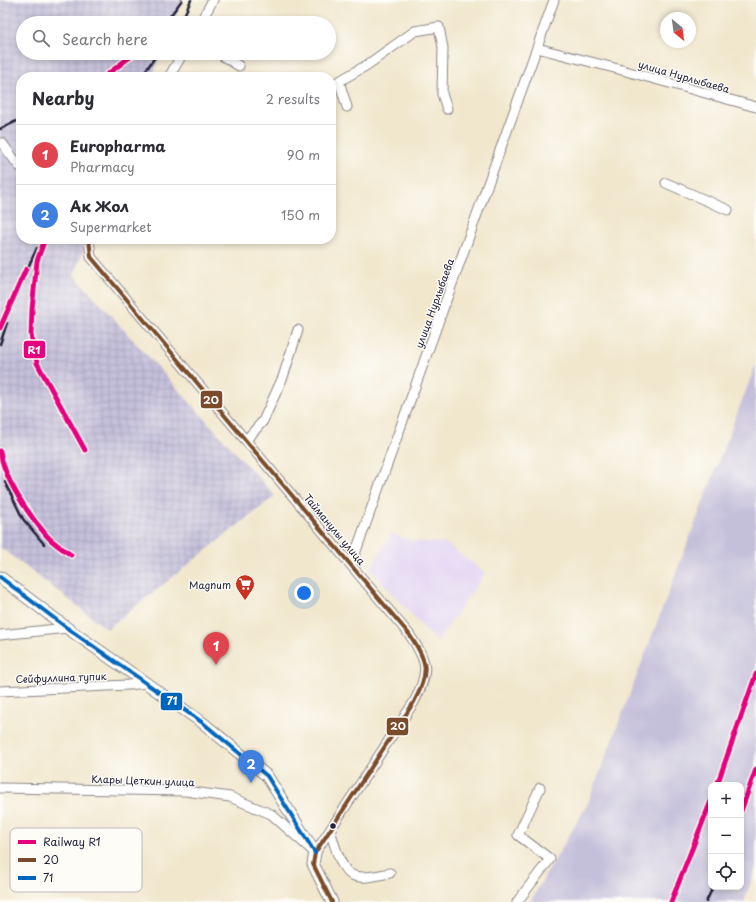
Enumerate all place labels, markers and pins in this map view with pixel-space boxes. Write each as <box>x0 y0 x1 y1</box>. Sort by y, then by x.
supermarket icon: Magnum <box>234 573 256 601</box>
place label: Magnum <box>189 577 231 592</box>
pin: 1 <box>203 632 229 665</box>
pin: 2 <box>238 750 264 783</box>
unlabelled marker <box>328 821 338 831</box>

